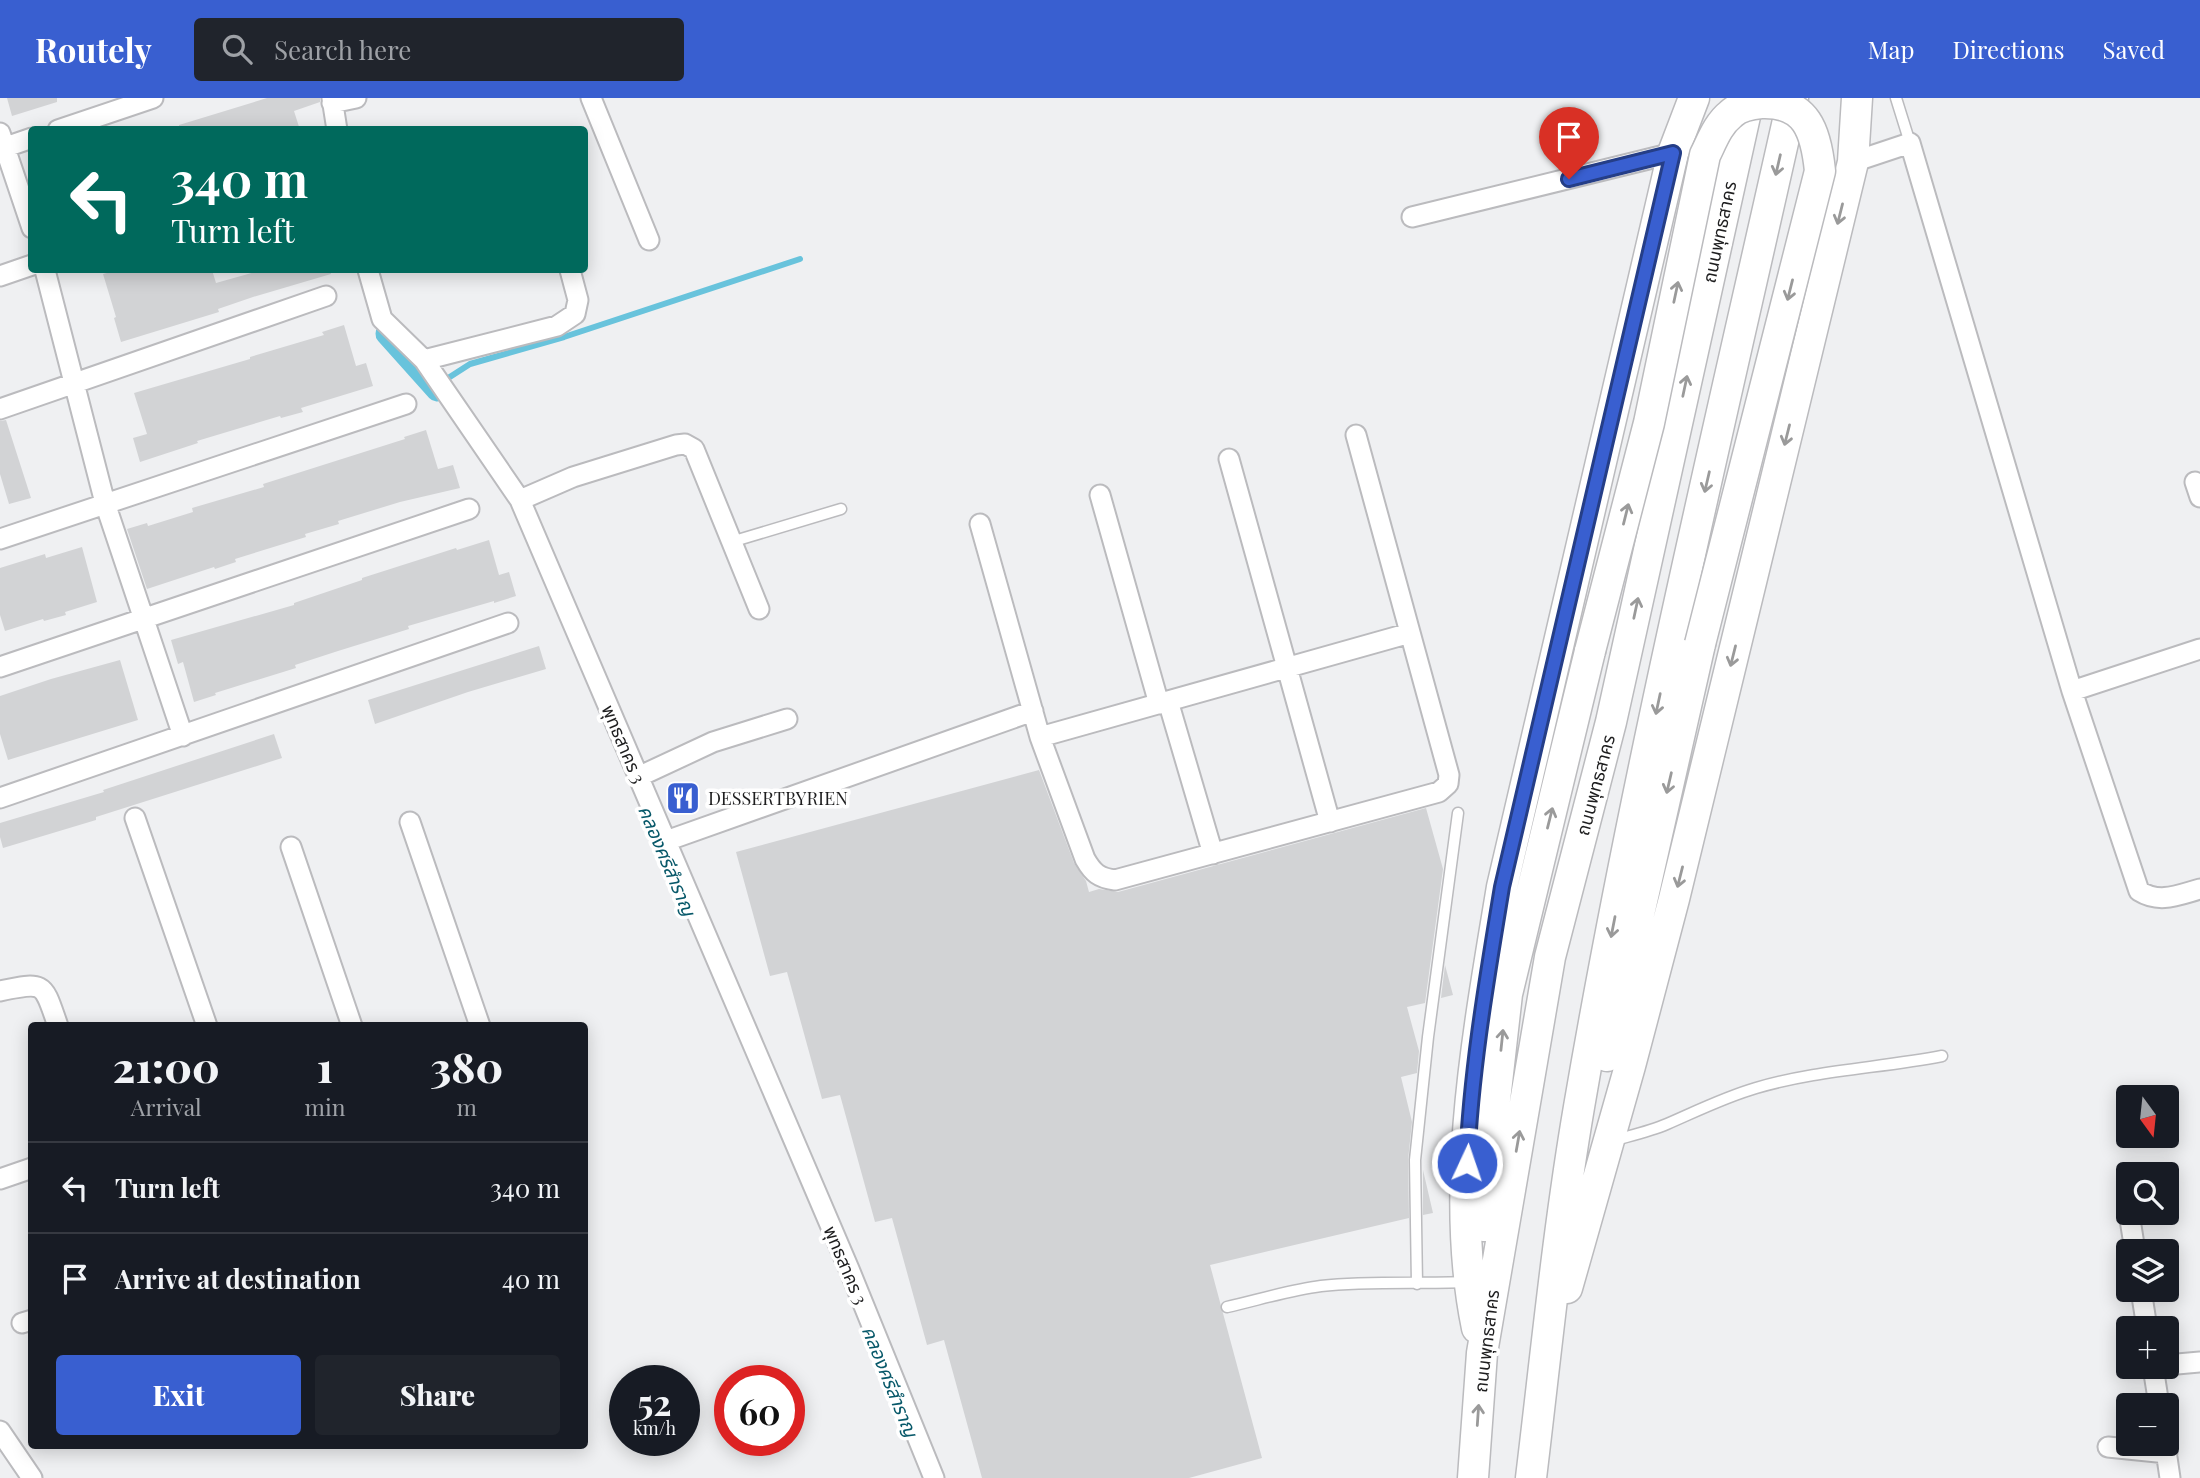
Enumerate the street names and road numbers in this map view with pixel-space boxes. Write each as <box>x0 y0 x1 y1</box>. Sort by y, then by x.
street label: ถนนพุทธสาคร <box>1696 179 1742 285</box>
street label: พุทธสาคร 3 <box>597 701 651 787</box>
street label: ถนนพุทธสาคร <box>1570 732 1620 838</box>
street label: พุทธสาคร 3 <box>819 1222 873 1308</box>
street label: ถนนพุทธสาคร <box>1468 1288 1504 1394</box>

